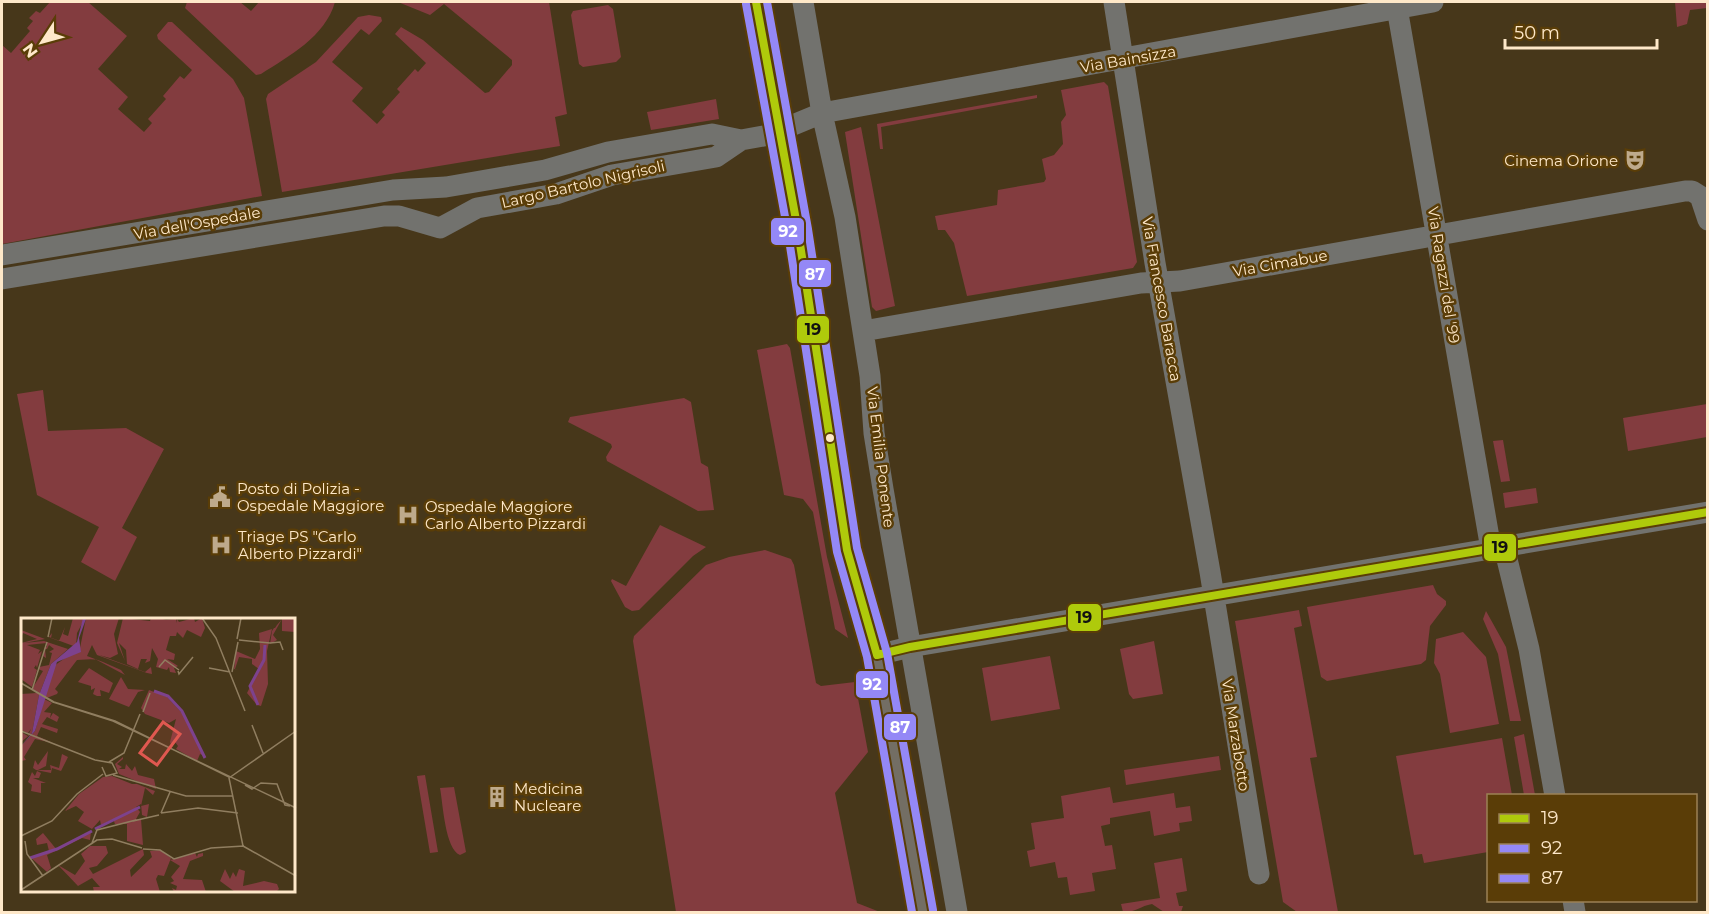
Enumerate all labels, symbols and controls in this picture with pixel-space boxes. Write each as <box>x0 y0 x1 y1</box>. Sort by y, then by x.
north arrow <box>12 12 72 72</box>
scale bar <box>1505 12 1656 50</box>
text: 50 m <box>1514 22 1560 44</box>
text: N <box>19 40 42 61</box>
street label: Via Bainsizza <box>1079 41 1177 77</box>
theatre icon: Cinema Orione <box>1623 148 1647 172</box>
place label: Cinema Orione <box>1504 151 1618 170</box>
street label: Largo Bartolo Nigrisoli <box>499 156 667 212</box>
street label: Via dell'Ospedale <box>132 202 262 244</box>
street label: Via Ragazzi del '99 <box>1424 205 1464 345</box>
street label: Via Francesco Baracca <box>1138 215 1186 383</box>
line badge: 92 <box>770 217 805 246</box>
text: 92 <box>778 222 798 241</box>
street label: Via Cimabue <box>1231 245 1329 281</box>
line badge: 87 <box>798 259 832 288</box>
text: 87 <box>805 265 825 284</box>
line badge: 19 <box>796 315 830 344</box>
text: 19 <box>805 320 821 339</box>
street label: Via Emilia Ponente <box>863 385 899 529</box>
unlabelled marker <box>824 432 836 444</box>
place label: Posto di Polizia - Ospedale Maggiore <box>237 479 384 515</box>
public building icon: Posto di Polizia - Ospedale Maggiore <box>208 485 232 509</box>
place label: Ospedale Maggiore Carlo Alberto Pizzardi <box>425 497 586 533</box>
hospital icon: Ospedale Maggiore Carlo Alberto Pizzardi <box>396 503 420 527</box>
place label: Triage PS "Carlo Alberto Pizzardi" <box>238 527 362 563</box>
hospital icon: Triage PS "Carlo Alberto Pizzardi" <box>209 533 233 557</box>
line badge: 19 <box>1483 533 1517 562</box>
text: 19 <box>1492 538 1508 557</box>
line badge: 19 <box>1067 603 1102 632</box>
text: 19 <box>1076 608 1092 627</box>
inset map <box>21 618 296 893</box>
line badge: 92 <box>855 670 889 699</box>
text: 92 <box>862 675 882 694</box>
street label: Via Marzabotto <box>1218 678 1254 792</box>
line badge: 87 <box>883 713 917 741</box>
text: 87 <box>890 718 910 737</box>
place label: Medicina Nucleare <box>514 779 583 815</box>
building icon: Medicina Nucleare <box>485 785 509 809</box>
legend <box>1487 794 1697 902</box>
text: 19 <box>1541 807 1558 829</box>
text: 92 <box>1541 837 1562 859</box>
text: 87 <box>1541 867 1563 889</box>

